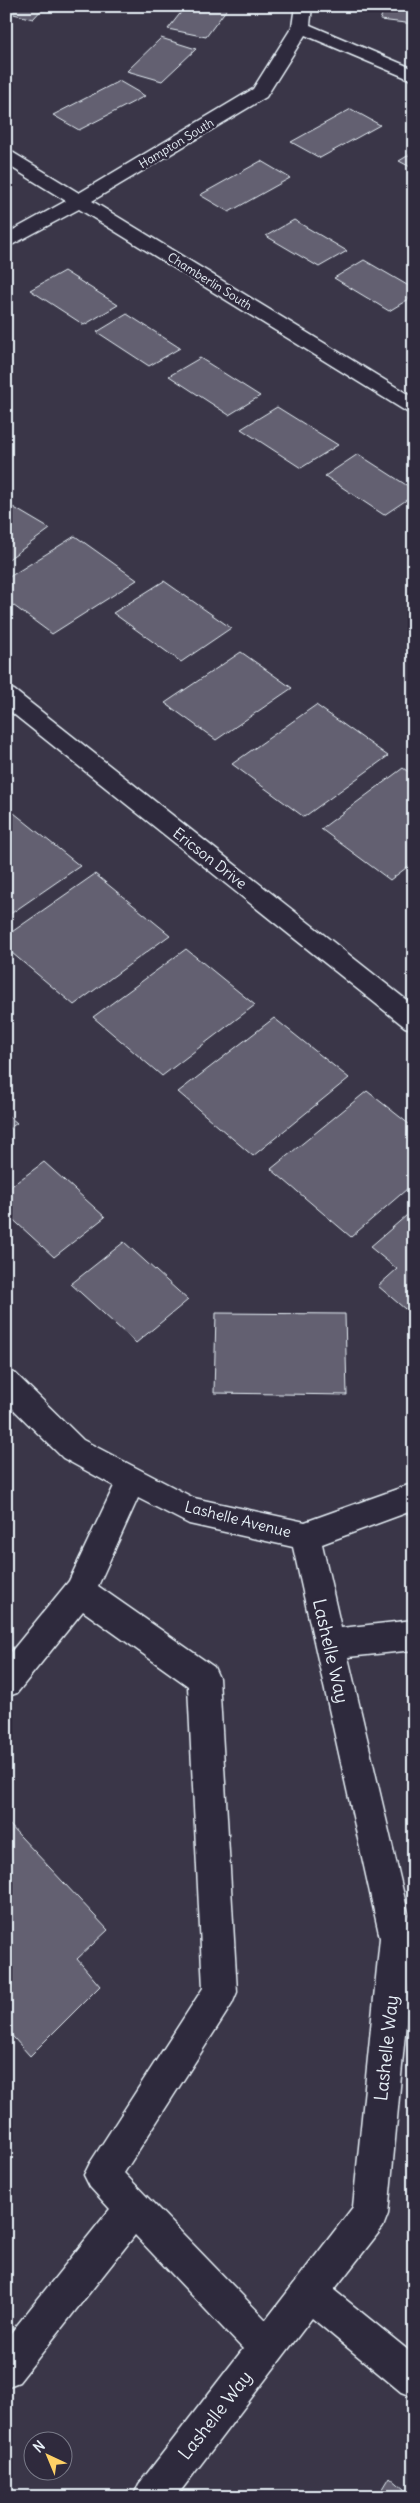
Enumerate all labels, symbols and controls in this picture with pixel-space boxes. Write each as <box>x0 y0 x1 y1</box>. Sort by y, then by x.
street label: Hampton South <box>136 115 216 171</box>
street label: Chamberlin South <box>165 249 255 313</box>
street label: Ericson Drive <box>169 823 251 893</box>
street label: Lashelle Avenue <box>183 1497 293 1541</box>
street label: Lashelle Way <box>308 1597 354 1705</box>
street label: Lashelle Way <box>369 1994 403 2102</box>
street label: Lashelle Way <box>173 2366 257 2464</box>
north arrow <box>22 2430 72 2480</box>
text: N <box>29 2437 49 2456</box>

